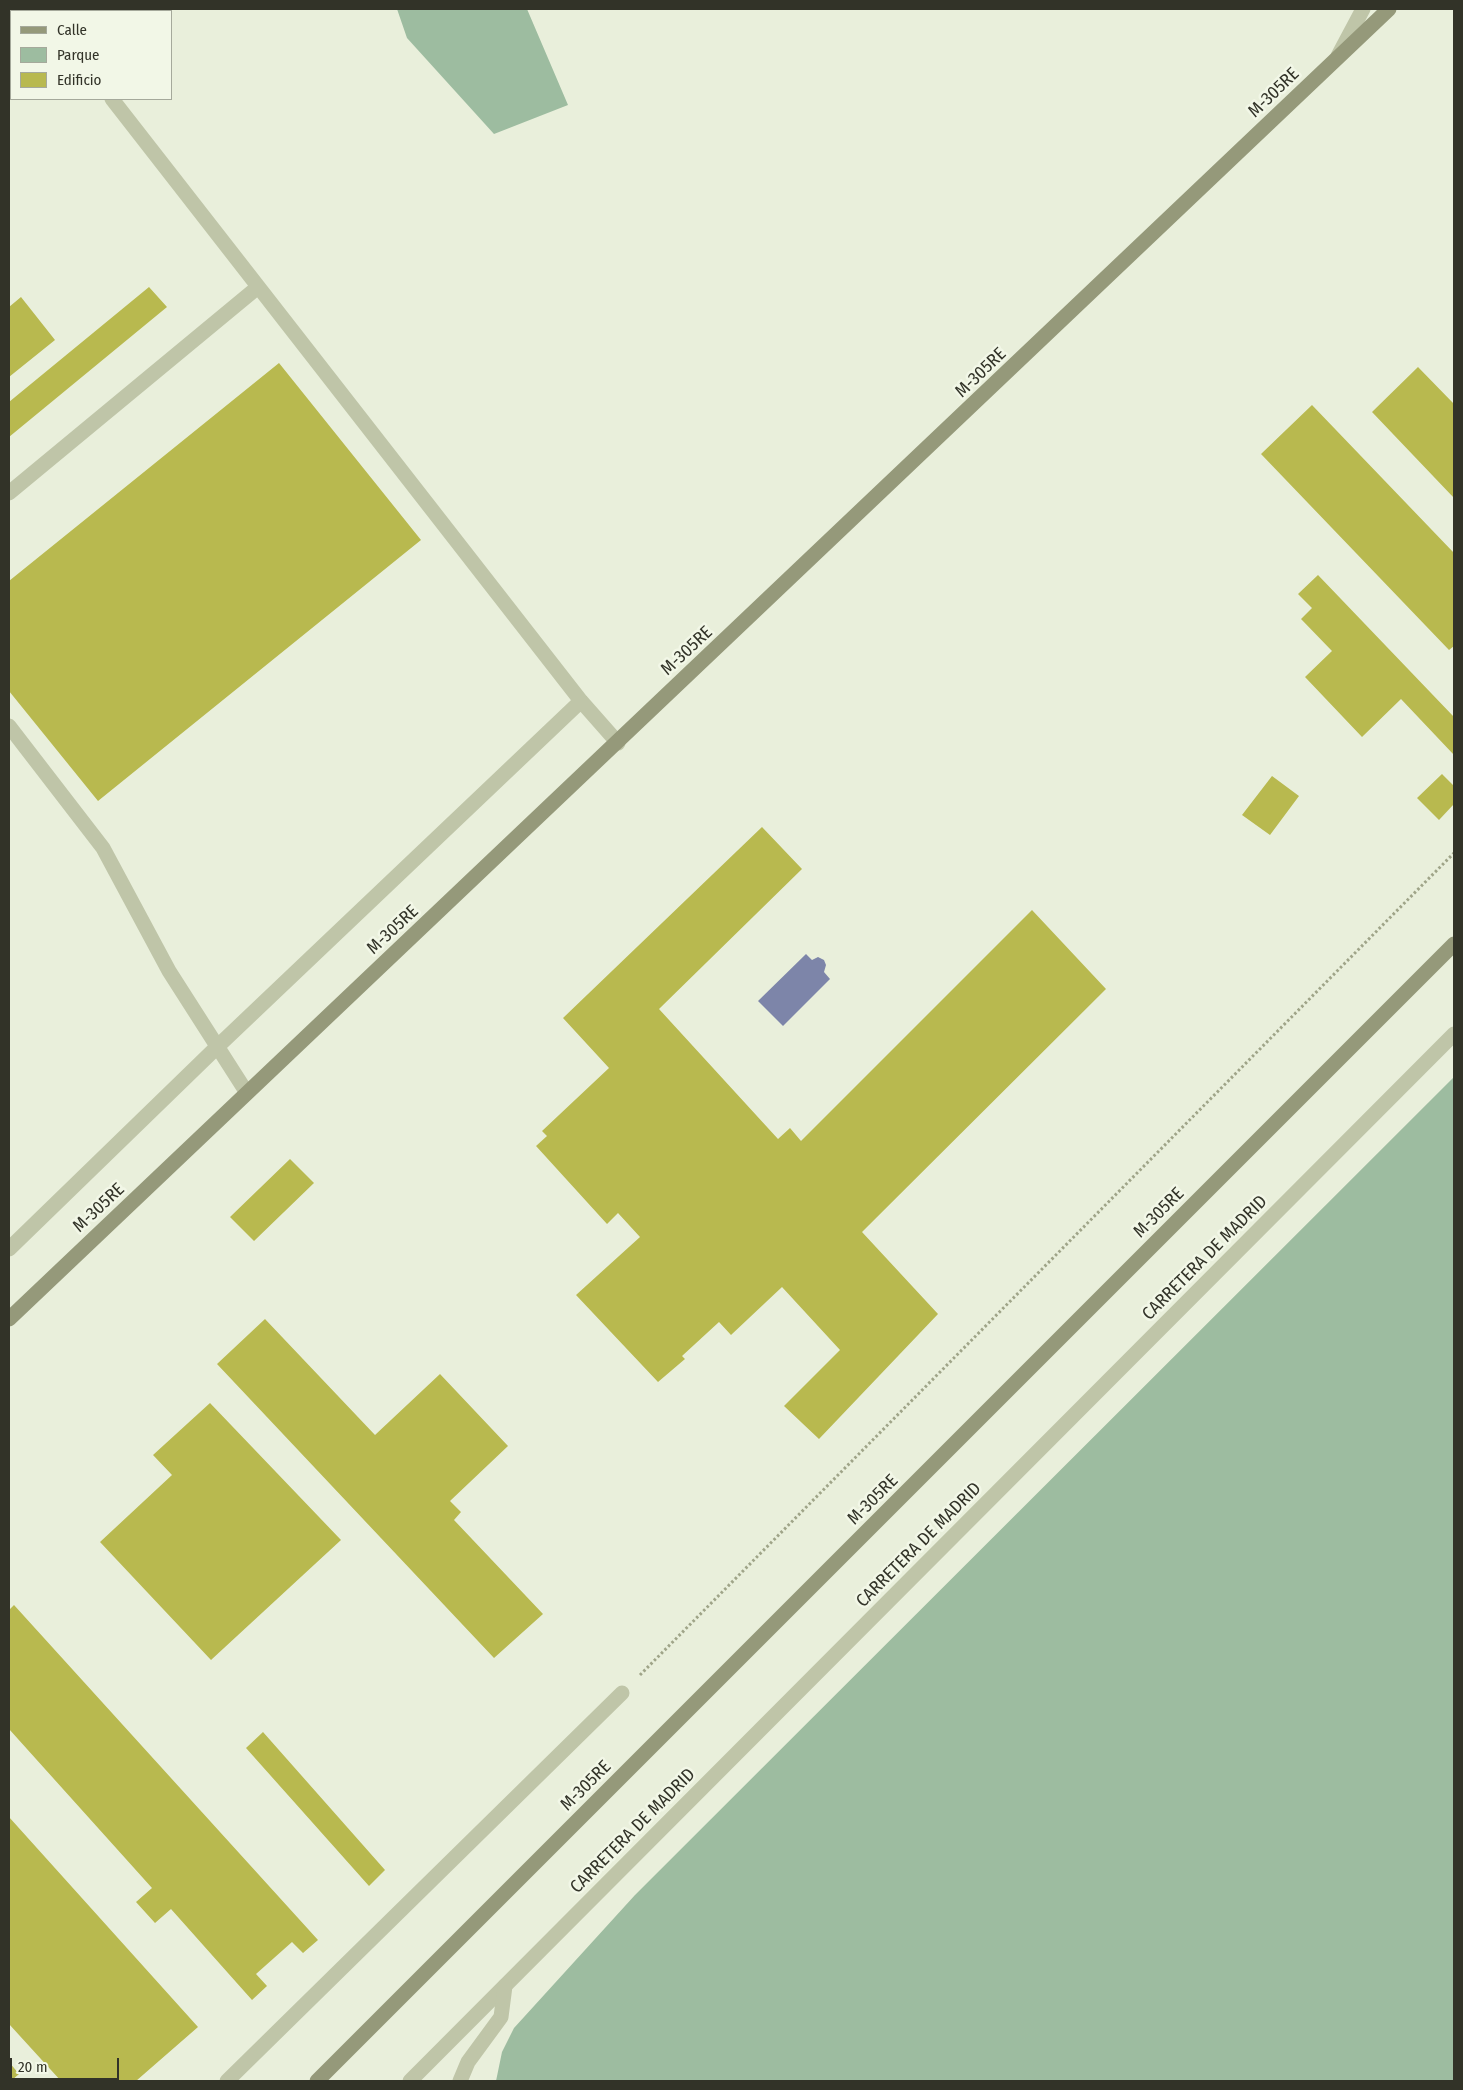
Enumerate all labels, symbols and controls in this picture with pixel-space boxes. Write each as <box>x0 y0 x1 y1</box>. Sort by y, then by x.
legend <box>10 10 172 100</box>
text: Calle <box>57 21 87 39</box>
text: Parque <box>57 46 100 64</box>
street label: M-305RE <box>1244 64 1304 122</box>
text: Edificio <box>57 71 102 89</box>
street label: M-305RE <box>951 344 1011 402</box>
street label: M-305RE <box>657 622 717 680</box>
street label: M-305RE <box>363 901 423 959</box>
street label: M-305RE <box>69 1179 129 1237</box>
street label: M-305RE <box>1129 1183 1189 1243</box>
street label: CARRETERA DE MADRID <box>1138 1191 1272 1325</box>
street label: M-305RE <box>843 1470 903 1530</box>
street label: CARRETERA DE MADRID <box>852 1478 986 1612</box>
street label: M-305RE <box>556 1756 616 1816</box>
street label: CARRETERA DE MADRID <box>566 1764 700 1898</box>
scale bar <box>12 2048 121 2080</box>
text: 20 m <box>18 2058 48 2076</box>

